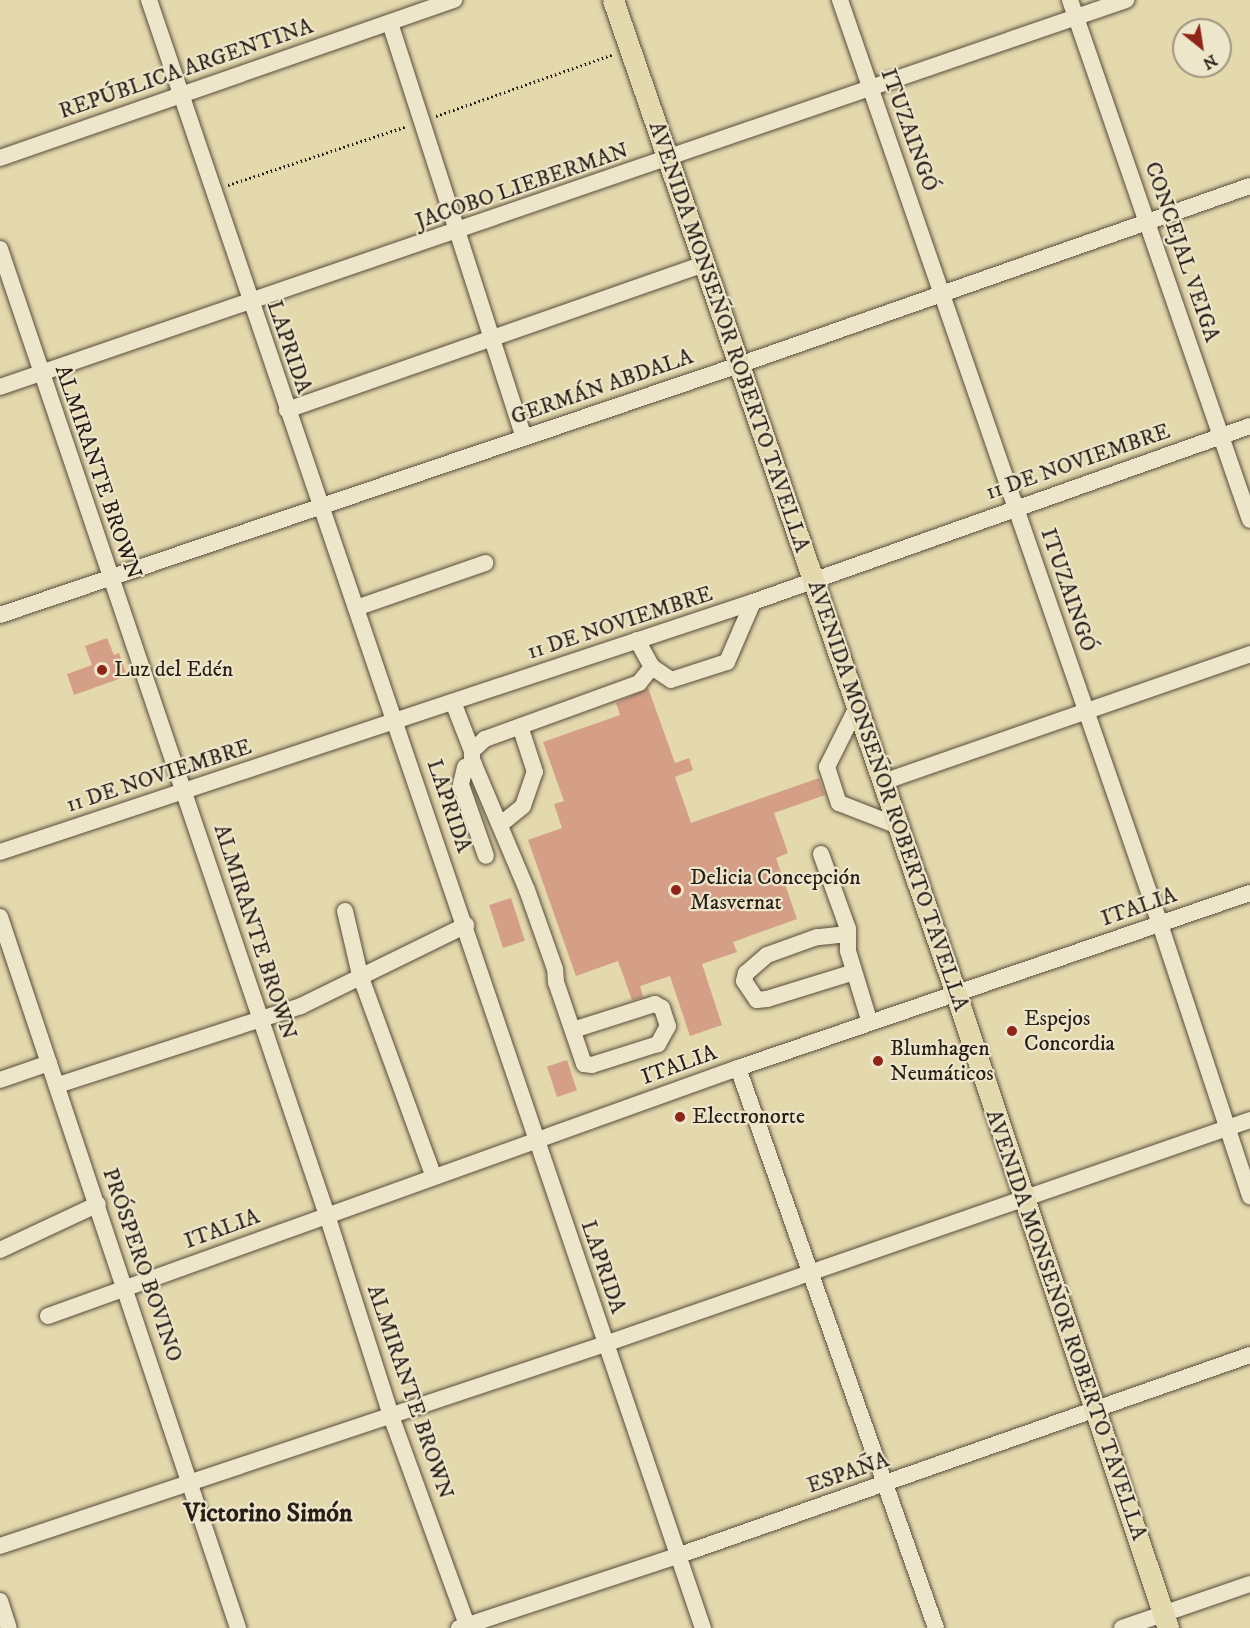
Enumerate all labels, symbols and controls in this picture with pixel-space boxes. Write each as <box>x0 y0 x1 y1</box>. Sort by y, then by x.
street label: REPÚBLICA ARGENTINA <box>56 13 316 125</box>
north arrow <box>1172 18 1232 78</box>
text: N <box>1199 50 1221 74</box>
street label: ITUZAINGÓ <box>875 65 943 195</box>
street label: AVENIDA MONSEÑOR ROBERTO TAVELLA <box>643 118 815 556</box>
street label: JACOBO LIEBERMAN <box>412 137 632 235</box>
street label: CONCEJAL VEIGA <box>1139 158 1225 346</box>
street label: LAPRIDA <box>261 297 317 397</box>
street label: GERMÁN ABDALA <box>508 343 696 431</box>
street label: ALMIRANTE BROWN <box>49 362 147 582</box>
street label: 11 DE NOVIEMBRE <box>982 418 1174 506</box>
street label: ITUZAINGÓ <box>1035 525 1101 655</box>
street label: AVENIDA MONSEÑOR ROBERTO TAVELLA <box>802 577 974 1015</box>
street label: 11 DE NOVIEMBRE <box>524 581 716 665</box>
place label: Luz del Edén <box>114 657 233 683</box>
marker: Luz del Edén <box>95 663 109 677</box>
street label: 11 DE NOVIEMBRE <box>63 734 255 818</box>
street label: LAPRIDA <box>421 756 477 856</box>
street label: ALMIRANTE BROWN <box>208 821 302 1043</box>
place label: Delicia Concepción Masvernat <box>690 864 861 915</box>
marker: Delicia Concepción Masvernat <box>667 881 685 899</box>
street label: ITALIA <box>1098 882 1180 932</box>
place label: Espejos Concordia <box>1024 1005 1115 1056</box>
marker: Espejos Concordia <box>1005 1024 1019 1038</box>
place label: Blumhagen Neumáticos <box>890 1035 993 1086</box>
street label: ITALIA <box>638 1039 720 1091</box>
marker: Blumhagen Neumáticos <box>871 1054 885 1068</box>
place label: Electronorte <box>692 1104 805 1130</box>
street label: AVENIDA MONSEÑOR ROBERTO TAVELLA <box>980 1106 1152 1544</box>
marker: Electronorte <box>673 1110 687 1124</box>
street label: PRÓSPERO BOVINO <box>96 1165 188 1365</box>
street label: ITALIA <box>181 1203 263 1255</box>
street label: LAPRIDA <box>575 1217 631 1317</box>
street label: ALMIRANTE BROWN <box>361 1282 459 1502</box>
street label: ESPAÑA <box>804 1447 892 1499</box>
district label: Victorino Simón <box>183 1498 353 1530</box>

